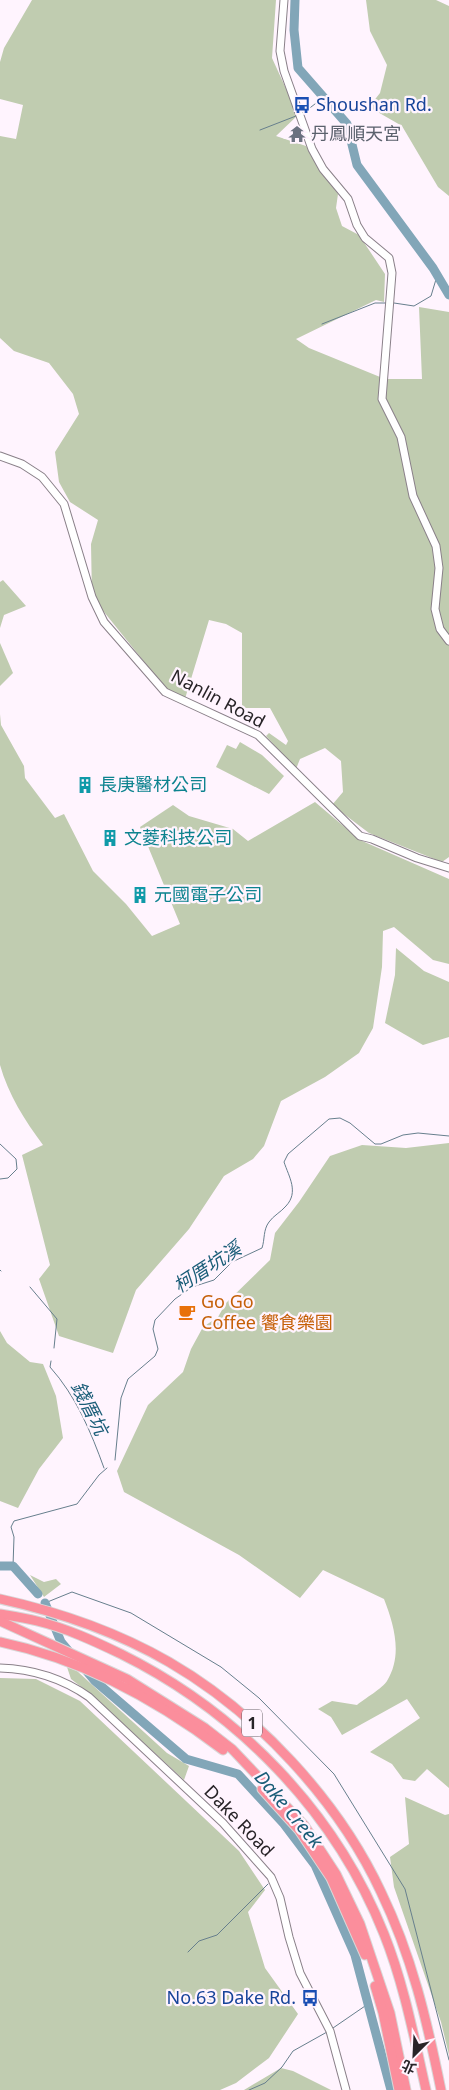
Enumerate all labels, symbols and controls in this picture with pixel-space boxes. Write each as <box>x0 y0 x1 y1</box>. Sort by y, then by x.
place label: Shoushan Rd. <box>316 92 432 116</box>
bus stop icon: Shoushan Rd. <box>292 95 312 115</box>
place label: 丹鳳順天宮 <box>311 121 401 145</box>
temple icon: 丹鳳順天宮 <box>287 124 307 144</box>
street label: Nanlin Road <box>167 663 270 733</box>
place label: 長庚醫材公司 <box>99 772 207 796</box>
building icon: 長庚醫材公司 <box>75 775 95 795</box>
place label: 文菱科技公司 <box>124 825 232 849</box>
building icon: 文菱科技公司 <box>100 828 120 848</box>
place label: 元國電子公司 <box>154 882 262 906</box>
building icon: 元國電子公司 <box>130 885 150 905</box>
water label: 柯厝坑溪 <box>168 1234 248 1299</box>
place label: Go Go Coffee 饗食樂園 <box>201 1289 333 1334</box>
cafe icon: Go Go Coffee 饗食樂園 <box>177 1302 197 1322</box>
water label: 錢厝坑 <box>65 1377 116 1442</box>
road number: 1 <box>242 1710 262 1736</box>
water label: Dake Creek <box>249 1765 329 1854</box>
street label: Dake Road <box>200 1779 280 1861</box>
place label: No.63 Dake Rd. <box>167 1985 296 2009</box>
bus stop icon: No.63 Dake Rd. <box>300 1988 320 2008</box>
north arrow <box>389 2030 439 2080</box>
text: 北 <box>398 2056 419 2079</box>

